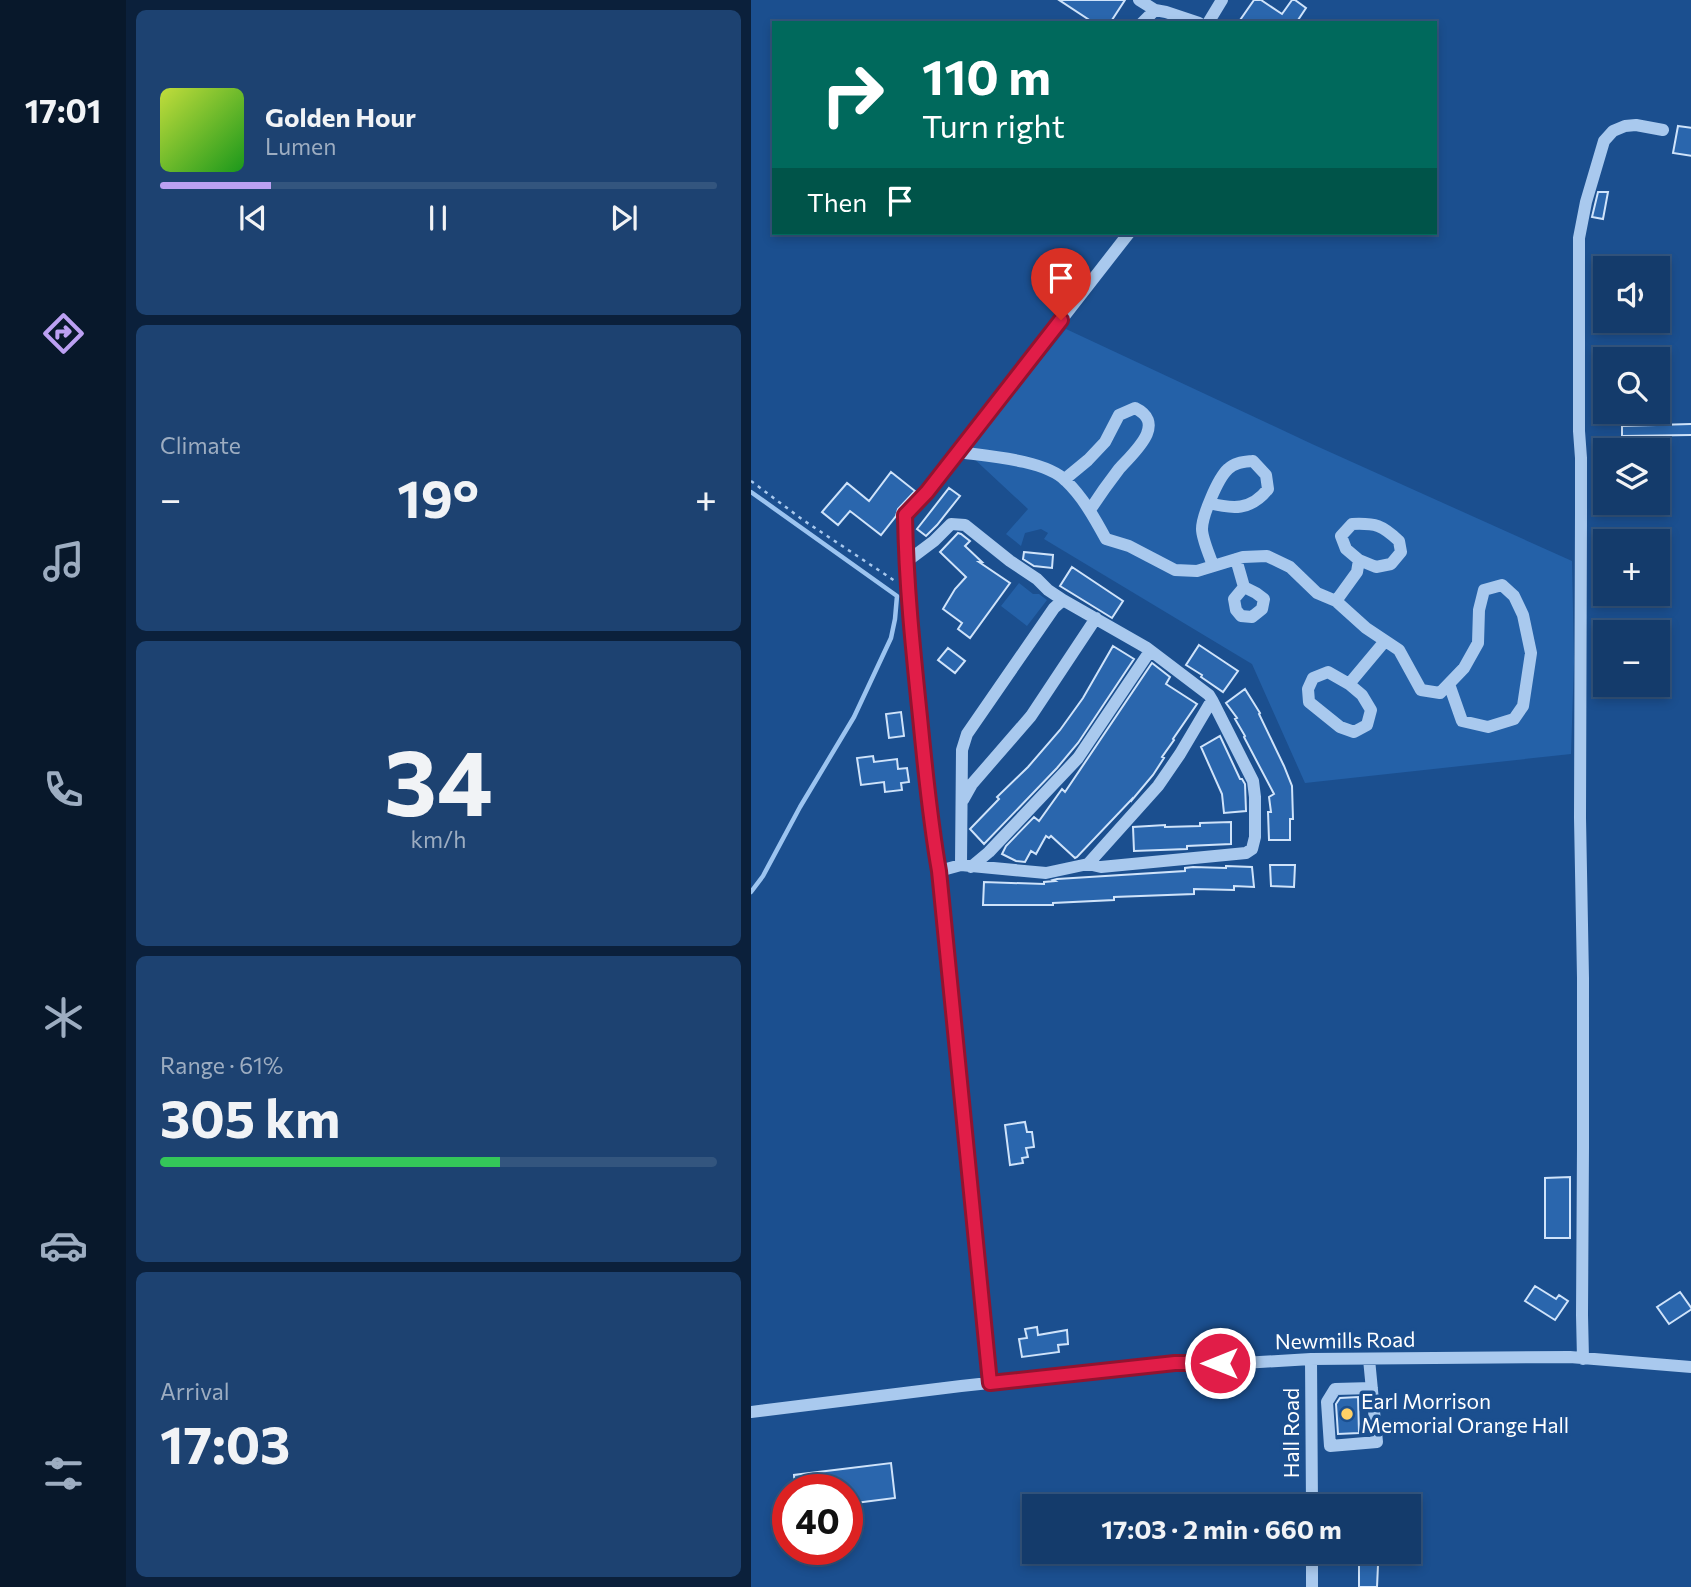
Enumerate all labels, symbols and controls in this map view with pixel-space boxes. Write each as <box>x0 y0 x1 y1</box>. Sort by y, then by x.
text: 110 m <box>922 45 1051 105</box>
icon: right <box>807 49 898 140</box>
text: 17:01 <box>25 90 101 130</box>
text: Golden Hour <box>265 101 416 132</box>
text: Turn right <box>922 105 1065 145</box>
text: Lumen <box>265 132 336 160</box>
icon: arrive <box>881 182 919 220</box>
text: Then <box>807 186 867 217</box>
icon: previous <box>234 199 272 237</box>
icon: pause <box>419 199 457 237</box>
icon: next <box>605 199 643 237</box>
pin <box>1031 248 1091 320</box>
map controls <box>1593 256 1670 697</box>
button: sound <box>1593 256 1670 333</box>
icon: arrive <box>1042 259 1080 297</box>
icon: directions <box>39 309 88 358</box>
button: search <box>1593 347 1670 424</box>
text: Climate <box>160 431 241 459</box>
button: layers <box>1593 438 1670 515</box>
text: 19° <box>397 465 479 529</box>
text: − <box>160 474 182 521</box>
text: + <box>695 474 717 521</box>
button: + <box>1593 529 1670 606</box>
icon: music <box>39 537 88 586</box>
button: − <box>1593 620 1670 697</box>
text: 34 <box>384 723 493 835</box>
icon: phone <box>39 765 88 814</box>
text: km/h <box>411 825 466 853</box>
icon: climate <box>39 993 88 1042</box>
text: Range · 61% <box>160 1051 283 1079</box>
text: 305 km <box>160 1085 340 1149</box>
icon: car <box>39 1221 88 1270</box>
position arrow <box>1183 1326 1257 1400</box>
street label: Newmills Road <box>1275 1326 1415 1353</box>
text: Arrival <box>160 1377 230 1405</box>
street label: Hall Road <box>1278 1388 1303 1478</box>
place label: Earl Morrison Memorial Orange Hall <box>1361 1388 1569 1437</box>
marker: Earl Morrison Memorial Orange Hall <box>1339 1406 1355 1422</box>
text: 17:03 <box>160 1411 290 1475</box>
icon: filters <box>39 1449 88 1498</box>
speed limit sign: 40 <box>772 1474 863 1565</box>
text: 17:03 · 2 min · 660 m <box>1101 1513 1342 1544</box>

